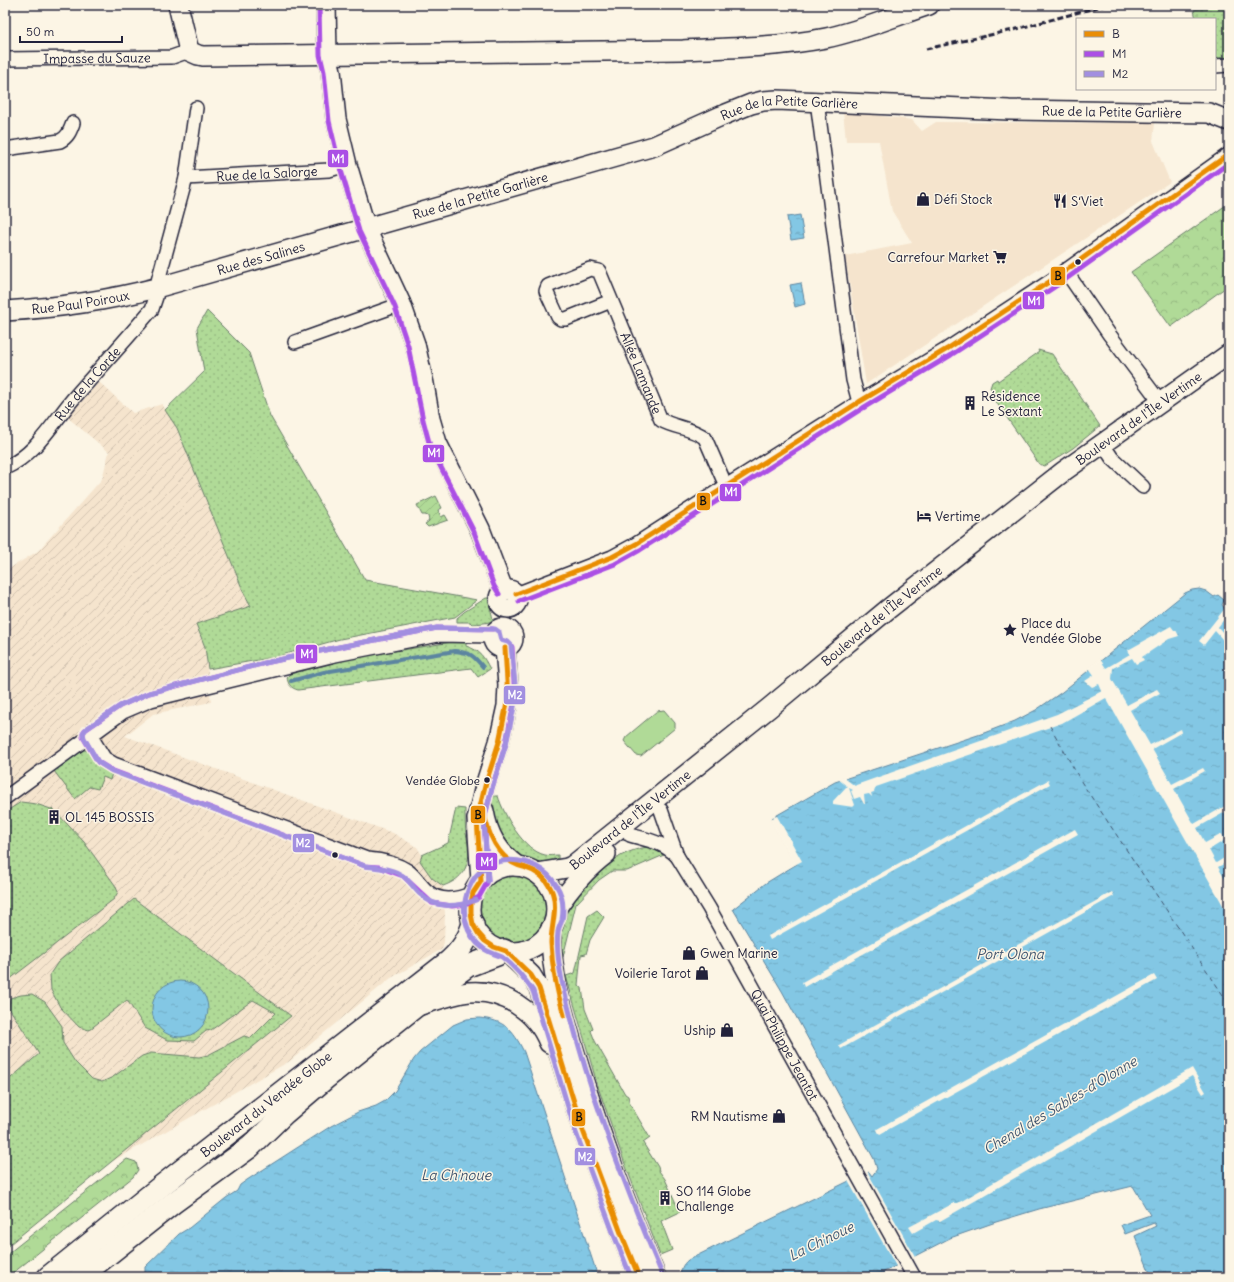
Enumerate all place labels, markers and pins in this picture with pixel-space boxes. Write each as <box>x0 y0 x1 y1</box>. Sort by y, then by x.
shop icon: Défi Stock <box>915 191 931 207</box>
place label: Défi Stock <box>934 191 993 208</box>
restaurant icon: S‘Viet <box>1052 193 1068 209</box>
place label: S‘Viet <box>1071 193 1104 210</box>
place label: Carrefour Market <box>887 249 990 266</box>
supermarket icon: Carrefour Market <box>992 249 1008 265</box>
unlabelled marker <box>1073 257 1083 267</box>
place label: Résidence Le Sextant <box>981 388 1043 420</box>
building icon: Résidence Le Sextant <box>962 395 978 411</box>
hotel icon: Vertime <box>916 508 932 524</box>
place label: Vertime <box>935 508 981 525</box>
place label: Place du Vendée Globe <box>1021 615 1102 647</box>
place icon: Place du Vendée Globe <box>1002 622 1018 638</box>
place label: Vendée Globe <box>406 773 480 788</box>
marker: Vendée Globe <box>482 775 492 785</box>
building icon: OL 145 BOSSIS <box>46 809 62 825</box>
place label: OL 145 BOSSIS <box>65 809 154 826</box>
unlabelled marker <box>330 850 340 860</box>
shop icon: Gwen Marine <box>681 945 697 961</box>
place label: Gwen Marine <box>700 945 778 962</box>
place label: Voilerie Tarot <box>615 965 692 982</box>
shop icon: Voilerie Tarot <box>694 965 710 981</box>
place label: Uship <box>684 1022 716 1039</box>
shop icon: Uship <box>719 1022 735 1038</box>
place label: RM Nautisme <box>691 1108 768 1125</box>
shop icon: RM Nautisme <box>771 1108 787 1124</box>
place label: SO 114 Globe Challenge <box>676 1183 751 1215</box>
building icon: SO 114 Globe Challenge <box>657 1190 673 1206</box>

